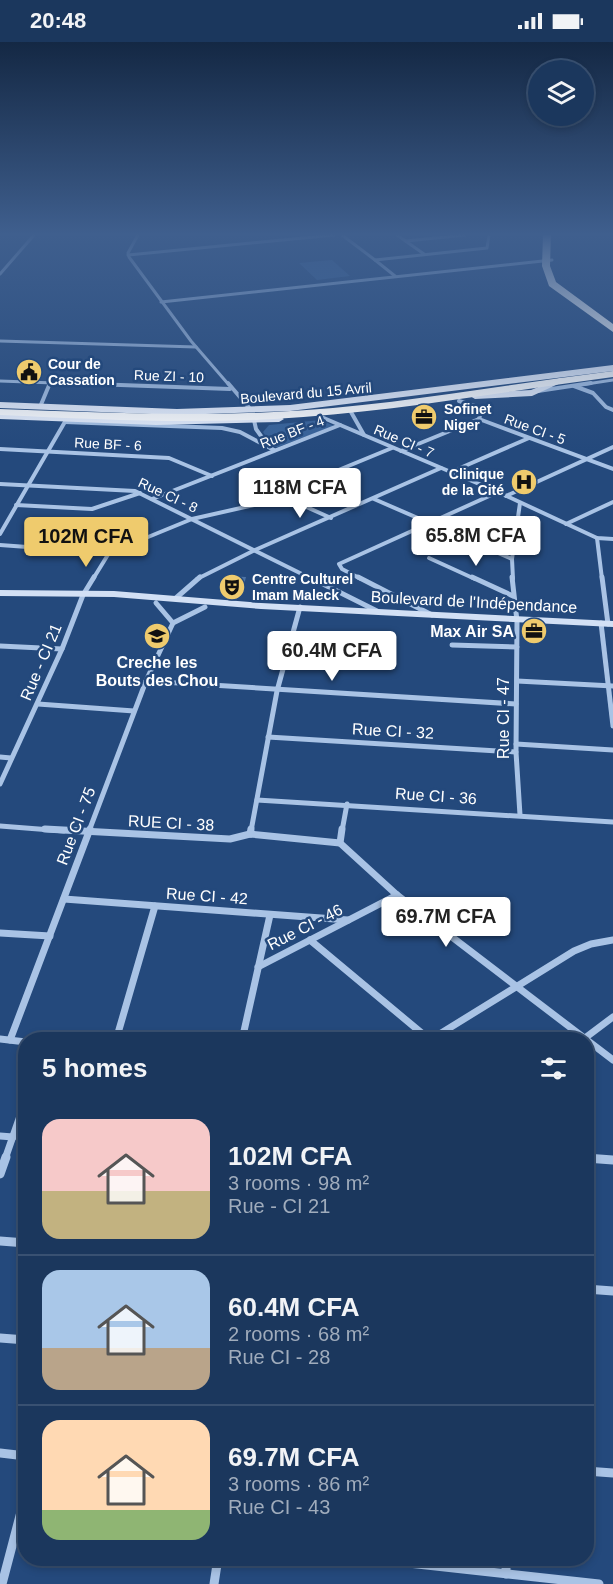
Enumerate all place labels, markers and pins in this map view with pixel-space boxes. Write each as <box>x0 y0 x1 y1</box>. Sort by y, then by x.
place label: Cour de Cassation <box>48 356 115 388</box>
public building icon: Cour de Cassation <box>14 357 44 387</box>
place label: Sofinet Niger <box>444 401 492 433</box>
office icon: Sofinet Niger <box>409 402 439 432</box>
place label: Clinique de la Cité <box>442 466 504 498</box>
hospital icon: Clinique de la Cité <box>509 467 539 497</box>
pin: 118M CFA <box>238 468 362 519</box>
pin: 65.8M CFA <box>407 516 545 567</box>
pin: 102M CFA <box>24 517 148 568</box>
place label: Centre Culturel Imam Maleck <box>252 571 353 603</box>
theatre icon: Centre Culturel Imam Maleck <box>217 572 247 602</box>
office icon: Max Air SA <box>519 616 549 646</box>
school or university icon: Creche les Bouts des Chou <box>142 621 172 651</box>
place label: Max Air SA <box>430 623 514 640</box>
pin: 60.4M CFA <box>263 631 401 682</box>
place label: Creche les Bouts des Chou <box>96 654 218 689</box>
pin: 69.7M CFA <box>377 897 515 948</box>

